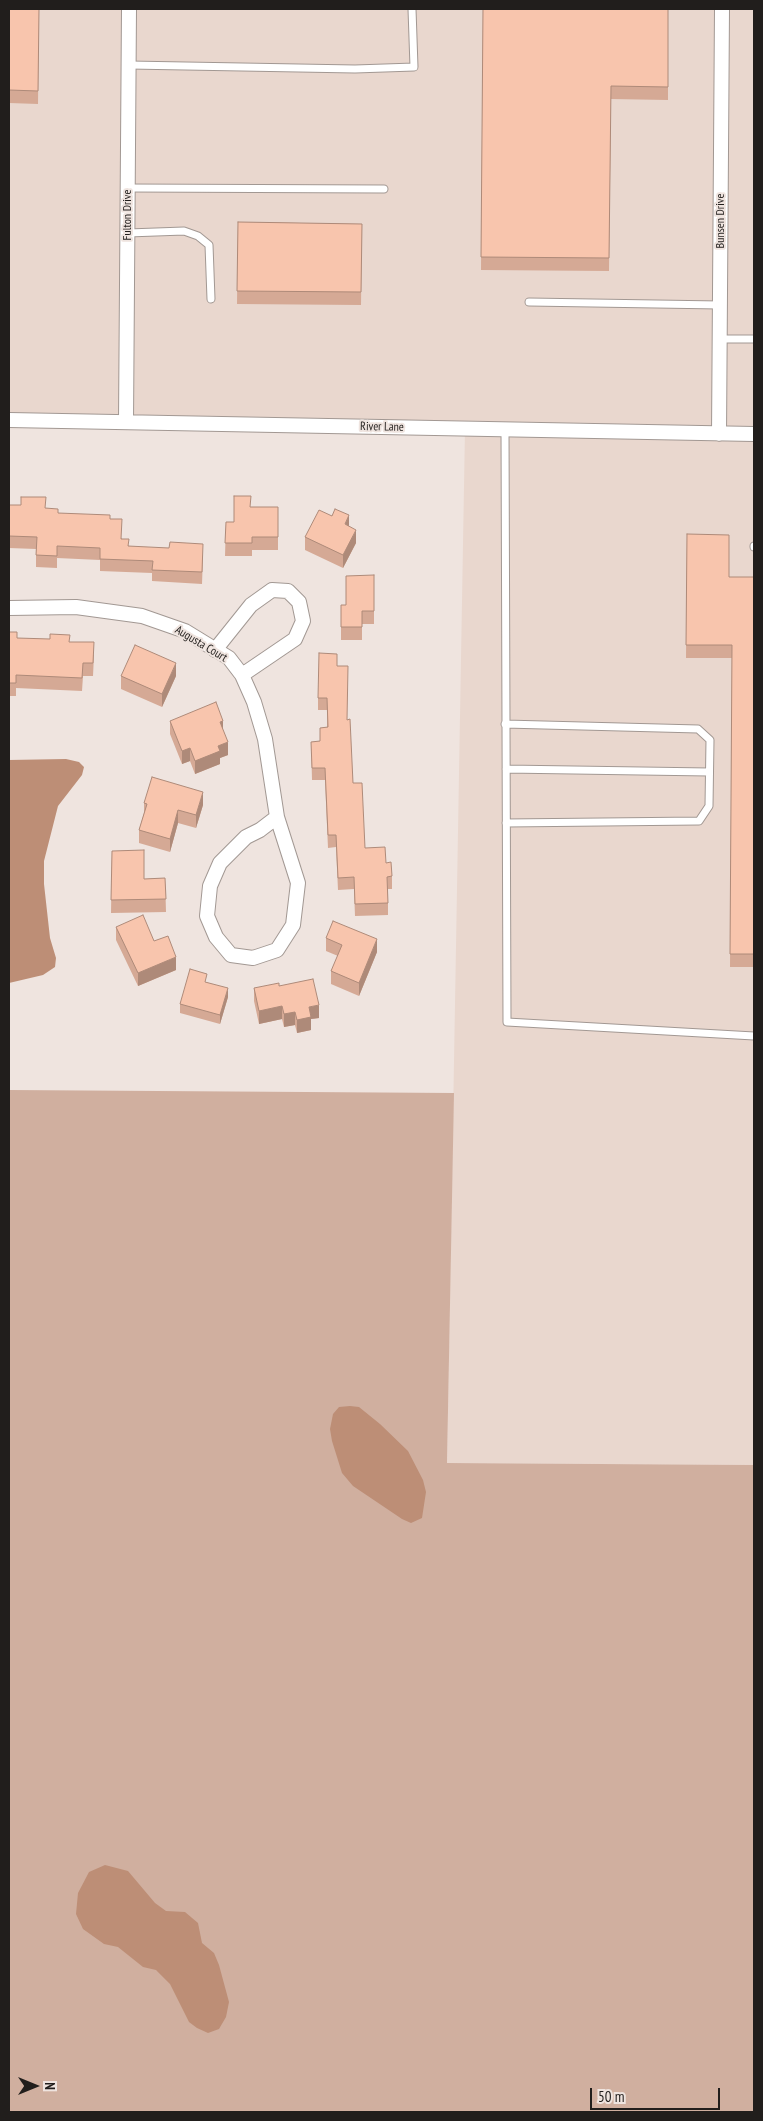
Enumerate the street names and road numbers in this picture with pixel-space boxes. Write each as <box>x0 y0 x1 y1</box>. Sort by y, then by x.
street label: Fulton Drive <box>121 190 135 240</box>
street label: Bunsen Drive <box>714 194 728 248</box>
street label: River Lane <box>360 419 404 435</box>
street label: Augusta Court <box>172 623 230 665</box>

